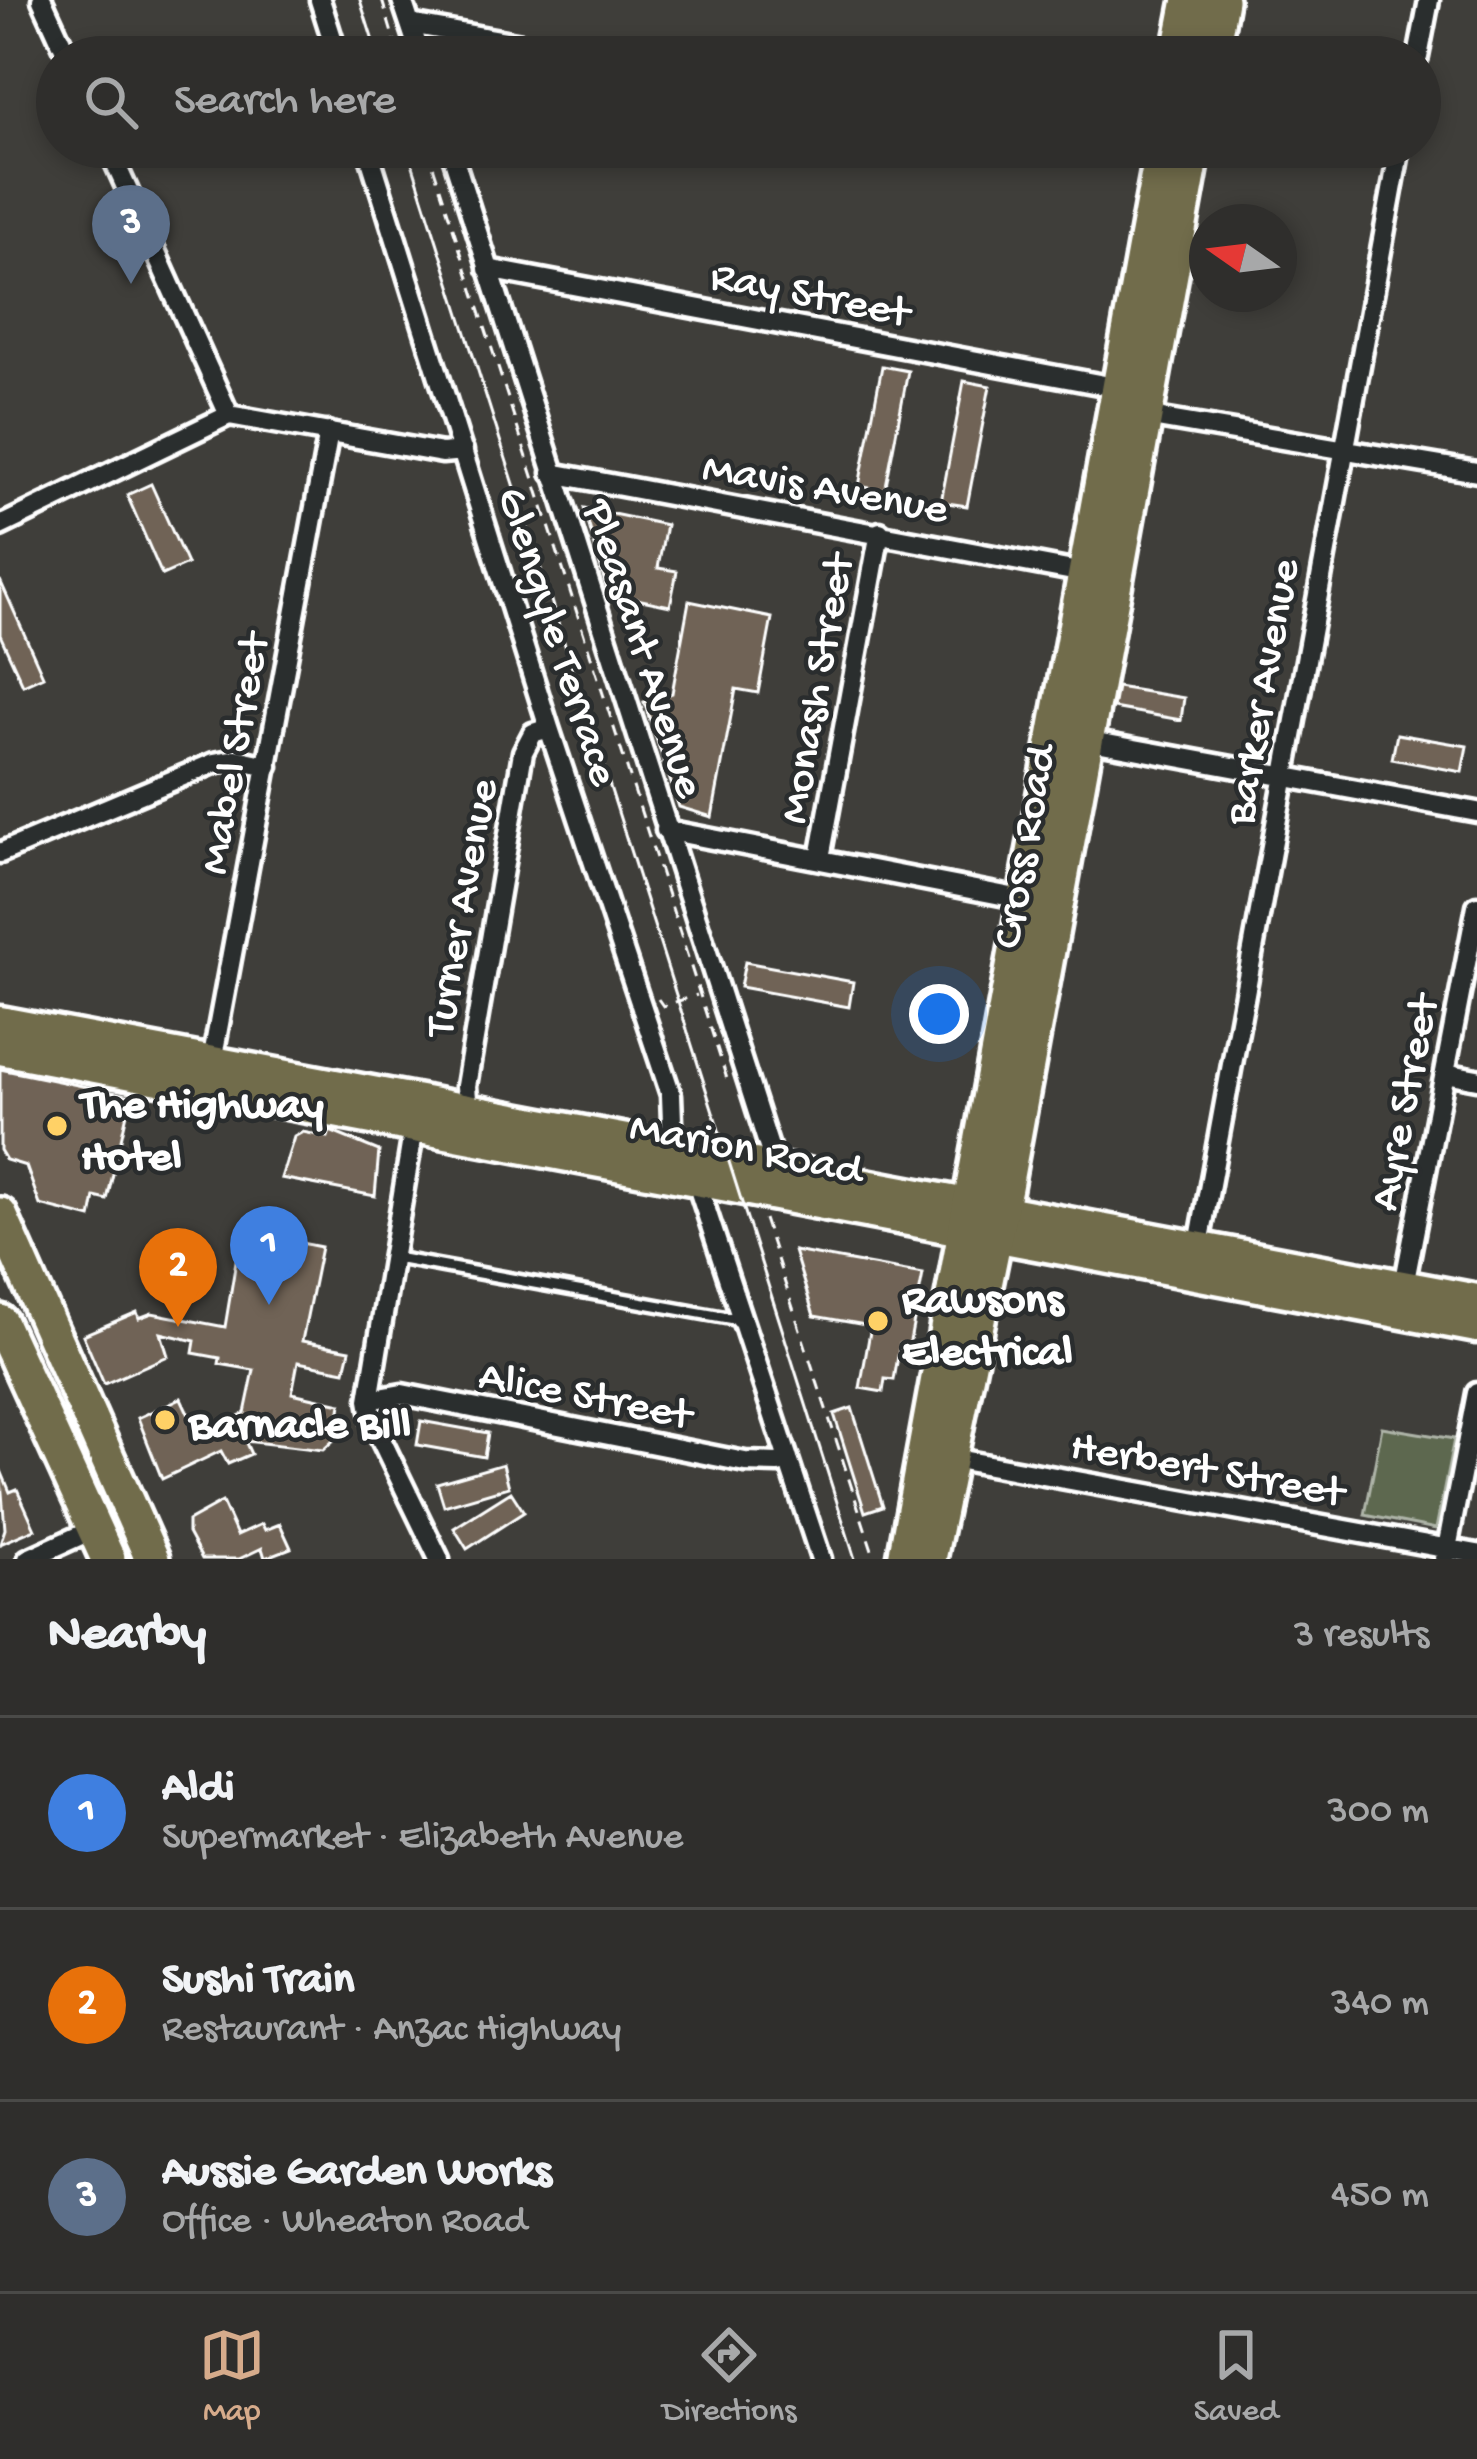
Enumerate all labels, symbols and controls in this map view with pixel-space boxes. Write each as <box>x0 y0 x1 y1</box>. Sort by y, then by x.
search box <box>36 36 1441 168</box>
icon: search <box>78 69 144 135</box>
text: Search here <box>174 76 396 129</box>
pin: 3 <box>92 185 170 284</box>
north arrow <box>1189 204 1297 312</box>
street label: Ray Street <box>706 252 917 343</box>
street label: Mavis Avenue <box>698 444 952 539</box>
street label: Glengyle Terrace <box>482 482 628 794</box>
street label: Pleasant Avenue <box>567 492 714 806</box>
street label: Monash Street <box>770 547 870 828</box>
street label: Barker Avenue <box>1216 554 1315 830</box>
street label: Mabel Street <box>190 626 285 879</box>
street label: Cross Road <box>983 738 1072 953</box>
street label: Turner Avenue <box>415 774 513 1044</box>
your location <box>909 984 969 1044</box>
street label: Ayre Street <box>1361 988 1455 1216</box>
place label: The Highway Hotel <box>78 1081 324 1186</box>
street label: Marion Road <box>625 1103 870 1201</box>
marker: The Highway Hotel <box>44 1113 70 1139</box>
pin: 1 <box>230 1206 308 1305</box>
pin: 2 <box>139 1228 217 1327</box>
place label: Rawsons Electrical <box>902 1276 1073 1381</box>
marker: Rawsons Electrical <box>865 1308 891 1334</box>
street label: Alice Street <box>474 1352 699 1446</box>
place label: Barnacle Bill <box>187 1401 411 1454</box>
marker: Barnacle Bill <box>152 1407 178 1433</box>
street label: Herbert Street <box>1066 1422 1351 1523</box>
text: Nearby <box>48 1607 206 1667</box>
text: 3 results <box>1294 1614 1429 1660</box>
text: Aldi <box>162 1763 235 1816</box>
text: 1 <box>79 1790 95 1836</box>
text: 300 m <box>1328 1790 1429 1836</box>
text: Supermarket · Elizabeth Avenue <box>162 1816 683 1862</box>
text: Sushi Train <box>162 1955 355 2008</box>
text: 2 <box>77 1982 97 2028</box>
text: 340 m <box>1331 1982 1429 2028</box>
text: Restaurant · Anzac Highway <box>162 2008 621 2054</box>
text: Aussie Garden Works <box>162 2147 552 2200</box>
text: 3 <box>77 2174 97 2220</box>
text: 450 m <box>1331 2174 1429 2220</box>
text: Office · Wheaton Road <box>162 2200 527 2246</box>
tab: Map <box>199 2322 265 2432</box>
tab: Directions <box>662 2322 796 2432</box>
tab: Saved <box>1194 2322 1278 2432</box>

